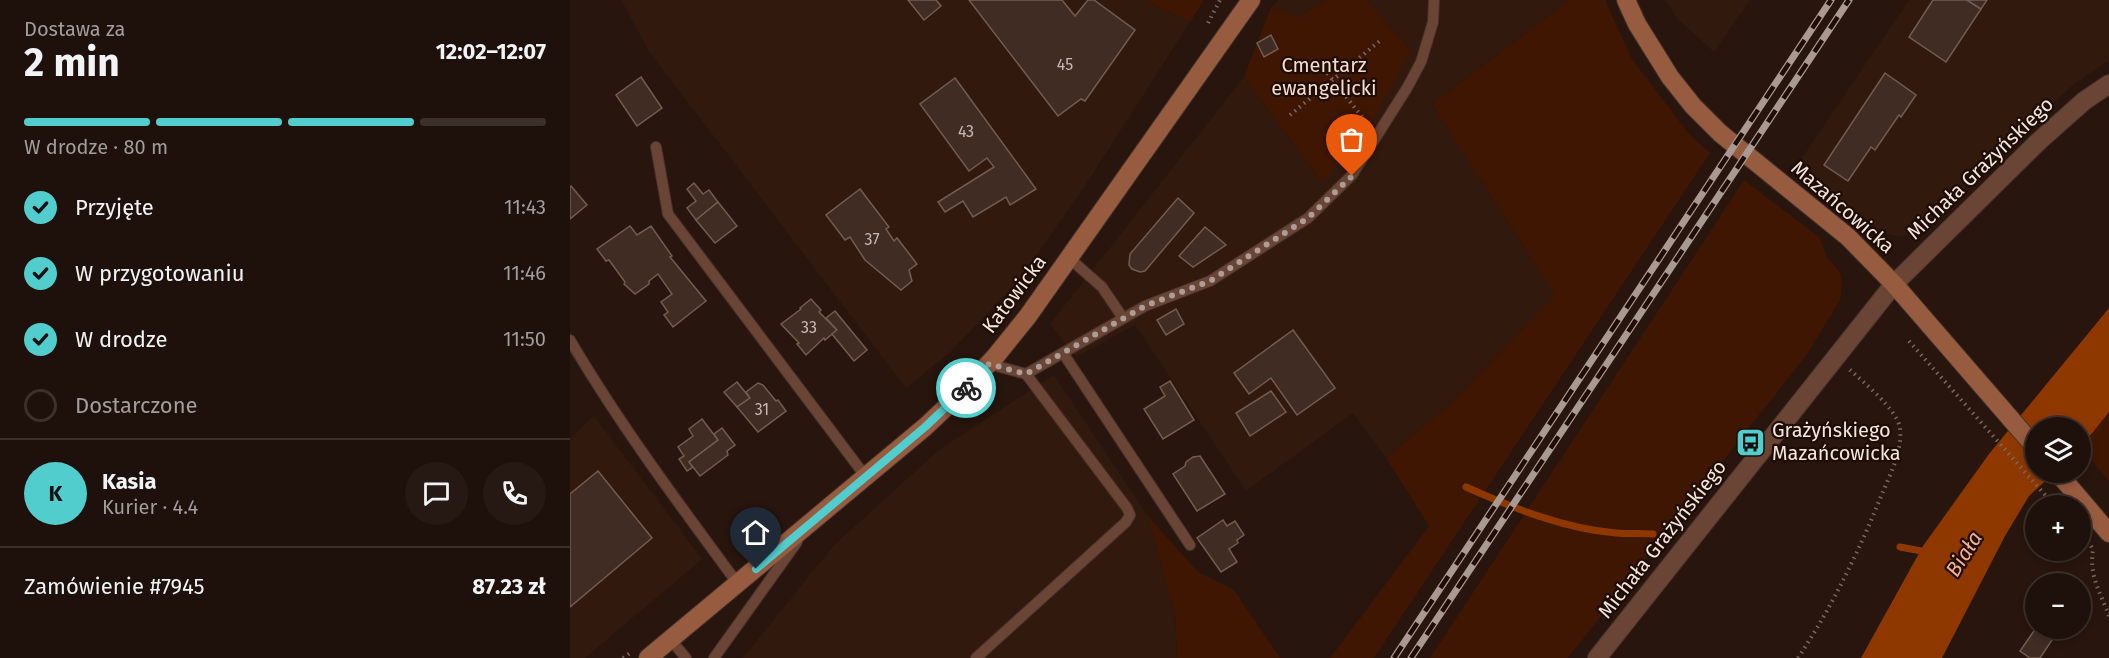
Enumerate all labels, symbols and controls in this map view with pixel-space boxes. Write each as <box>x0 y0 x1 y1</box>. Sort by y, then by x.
text: Dostawa za <box>24 17 125 41</box>
text: 12:02–12:07 <box>436 38 546 65</box>
text: 2 min <box>24 40 120 86</box>
park label: Cmentarz ewangelicki <box>1271 53 1377 100</box>
house number: 45 <box>1057 55 1073 74</box>
street label: Michała Grażyńskiego <box>1902 92 2058 244</box>
pin <box>1326 114 1377 176</box>
house number: 43 <box>958 122 974 141</box>
icon: bag <box>1335 123 1368 156</box>
text: W drodze · 80 m <box>24 135 168 159</box>
street label: Mazańcowicka <box>1787 156 1899 258</box>
icon: check <box>24 191 57 224</box>
text: Przyjęte <box>75 194 154 221</box>
text: 11:43 <box>504 195 546 219</box>
house number: 37 <box>864 230 880 249</box>
street label: Katowicka <box>977 250 1051 338</box>
icon: check <box>24 257 57 290</box>
text: W przygotowaniu <box>75 260 245 287</box>
text: 11:46 <box>503 261 546 285</box>
house number: 33 <box>801 318 817 337</box>
icon: check <box>24 323 57 356</box>
text: W drodze <box>75 326 167 353</box>
text: 11:50 <box>503 327 546 351</box>
courier <box>936 358 996 418</box>
icon: bike <box>950 372 983 405</box>
text: Dostarczone <box>75 392 198 419</box>
house number: 31 <box>755 400 769 419</box>
map controls <box>2025 417 2091 639</box>
button: layers <box>2025 417 2091 483</box>
place label: Grażyńskiego Mazańcowicka <box>1772 418 1901 465</box>
bus stop icon: Grażyńskiego Mazańcowicka <box>1735 426 1767 458</box>
street label: Michała Grażyńskiego <box>1593 455 1731 623</box>
button: chat <box>405 462 468 525</box>
button: phone <box>483 462 546 525</box>
text: Kasia <box>102 468 156 495</box>
text: K <box>49 480 62 507</box>
text: Kurier · 4.4 <box>102 495 198 519</box>
button: + <box>2025 495 2091 561</box>
pin <box>730 507 781 569</box>
icon: home <box>739 516 772 549</box>
water label: Biała <box>1940 527 1988 581</box>
text: Zamówienie #7945 <box>24 573 204 600</box>
text: 87.23 zł <box>472 573 546 600</box>
button: − <box>2025 573 2091 639</box>

